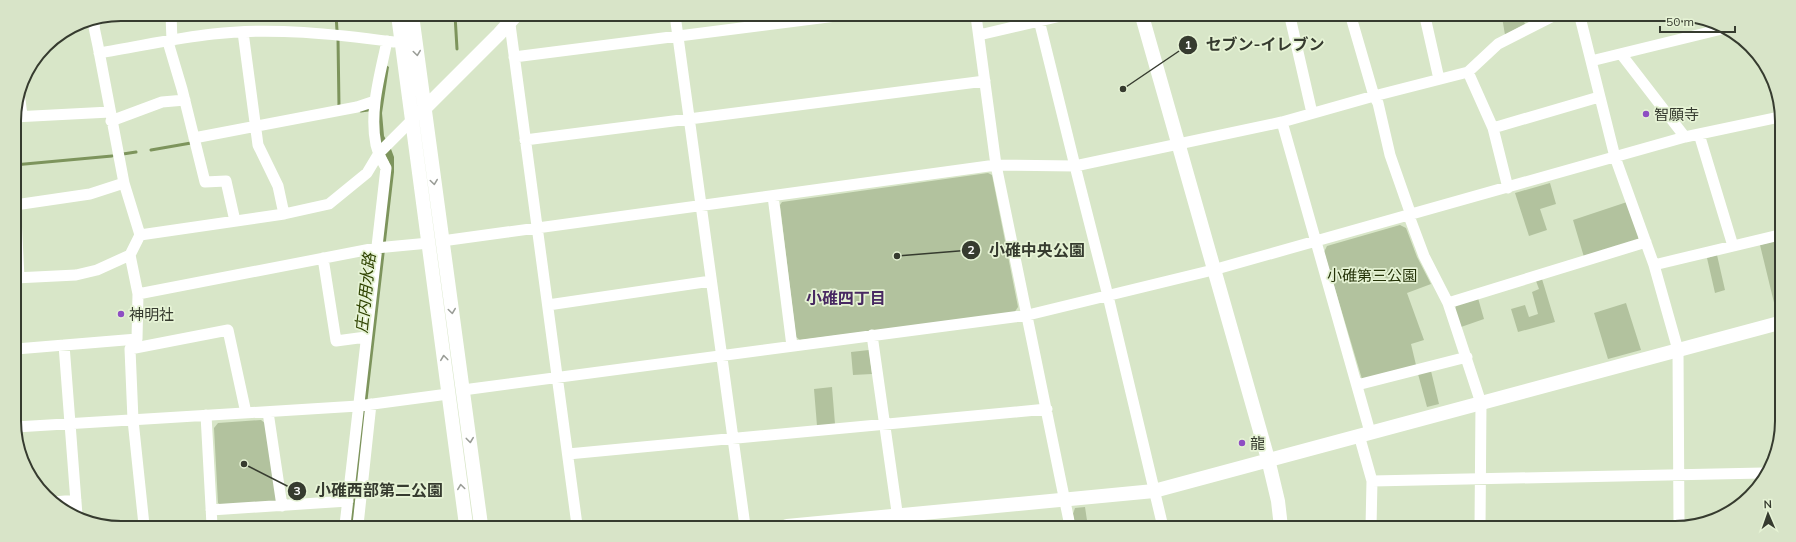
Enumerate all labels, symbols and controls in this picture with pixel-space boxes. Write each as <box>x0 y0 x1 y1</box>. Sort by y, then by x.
scale bar <box>1660 8 1735 34</box>
text: 50 m <box>1666 14 1694 29</box>
callout: セブン-イレブン <box>1178 31 1333 59</box>
text: セブン-イレブン <box>1205 34 1325 54</box>
text: 1 <box>1184 37 1192 52</box>
one-way arrow <box>412 50 421 56</box>
place label: 智願寺 <box>1654 105 1699 124</box>
marker: 智願寺 <box>1641 109 1651 119</box>
one-way arrow <box>429 179 438 185</box>
callout: 小碓中央公園 <box>961 236 1093 264</box>
text: 小碓中央公園 <box>989 240 1085 260</box>
text: 2 <box>967 242 975 257</box>
water label: 庄内用水路 <box>351 250 379 334</box>
park label: 小碓第三公園 <box>1327 266 1417 285</box>
district label: 小碓四丁目 <box>806 288 886 308</box>
place label: 神明社 <box>129 305 174 324</box>
one-way arrow <box>447 308 456 314</box>
marker: 神明社 <box>116 309 126 319</box>
one-way arrow <box>439 355 448 361</box>
place label: 龍 <box>1250 434 1265 453</box>
one-way arrow <box>465 437 474 443</box>
marker: 龍 <box>1237 438 1247 448</box>
callout: 小碓西部第二公園 <box>287 477 451 505</box>
text: 小碓西部第二公園 <box>315 480 443 500</box>
text: 3 <box>293 483 301 498</box>
one-way arrow <box>457 484 466 490</box>
north arrow <box>1748 494 1788 534</box>
text: N <box>1763 497 1772 511</box>

